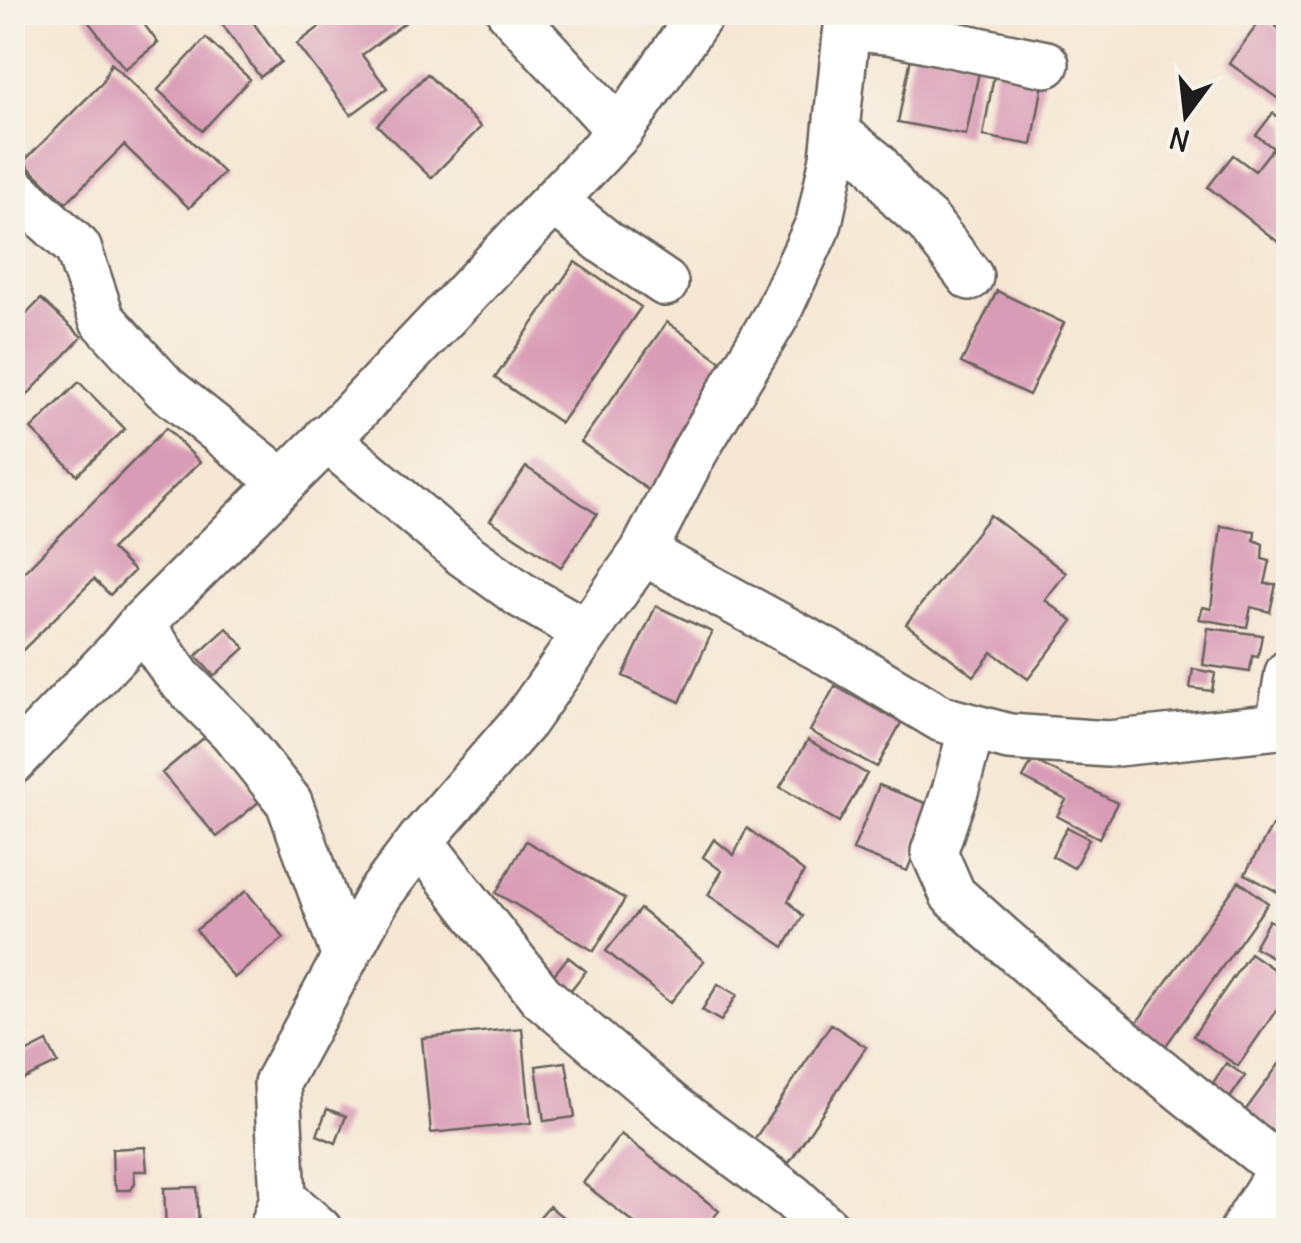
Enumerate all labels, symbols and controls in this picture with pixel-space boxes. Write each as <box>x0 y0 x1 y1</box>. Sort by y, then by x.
north arrow <box>1136 65 1236 165</box>
text: N <box>1166 119 1194 159</box>

